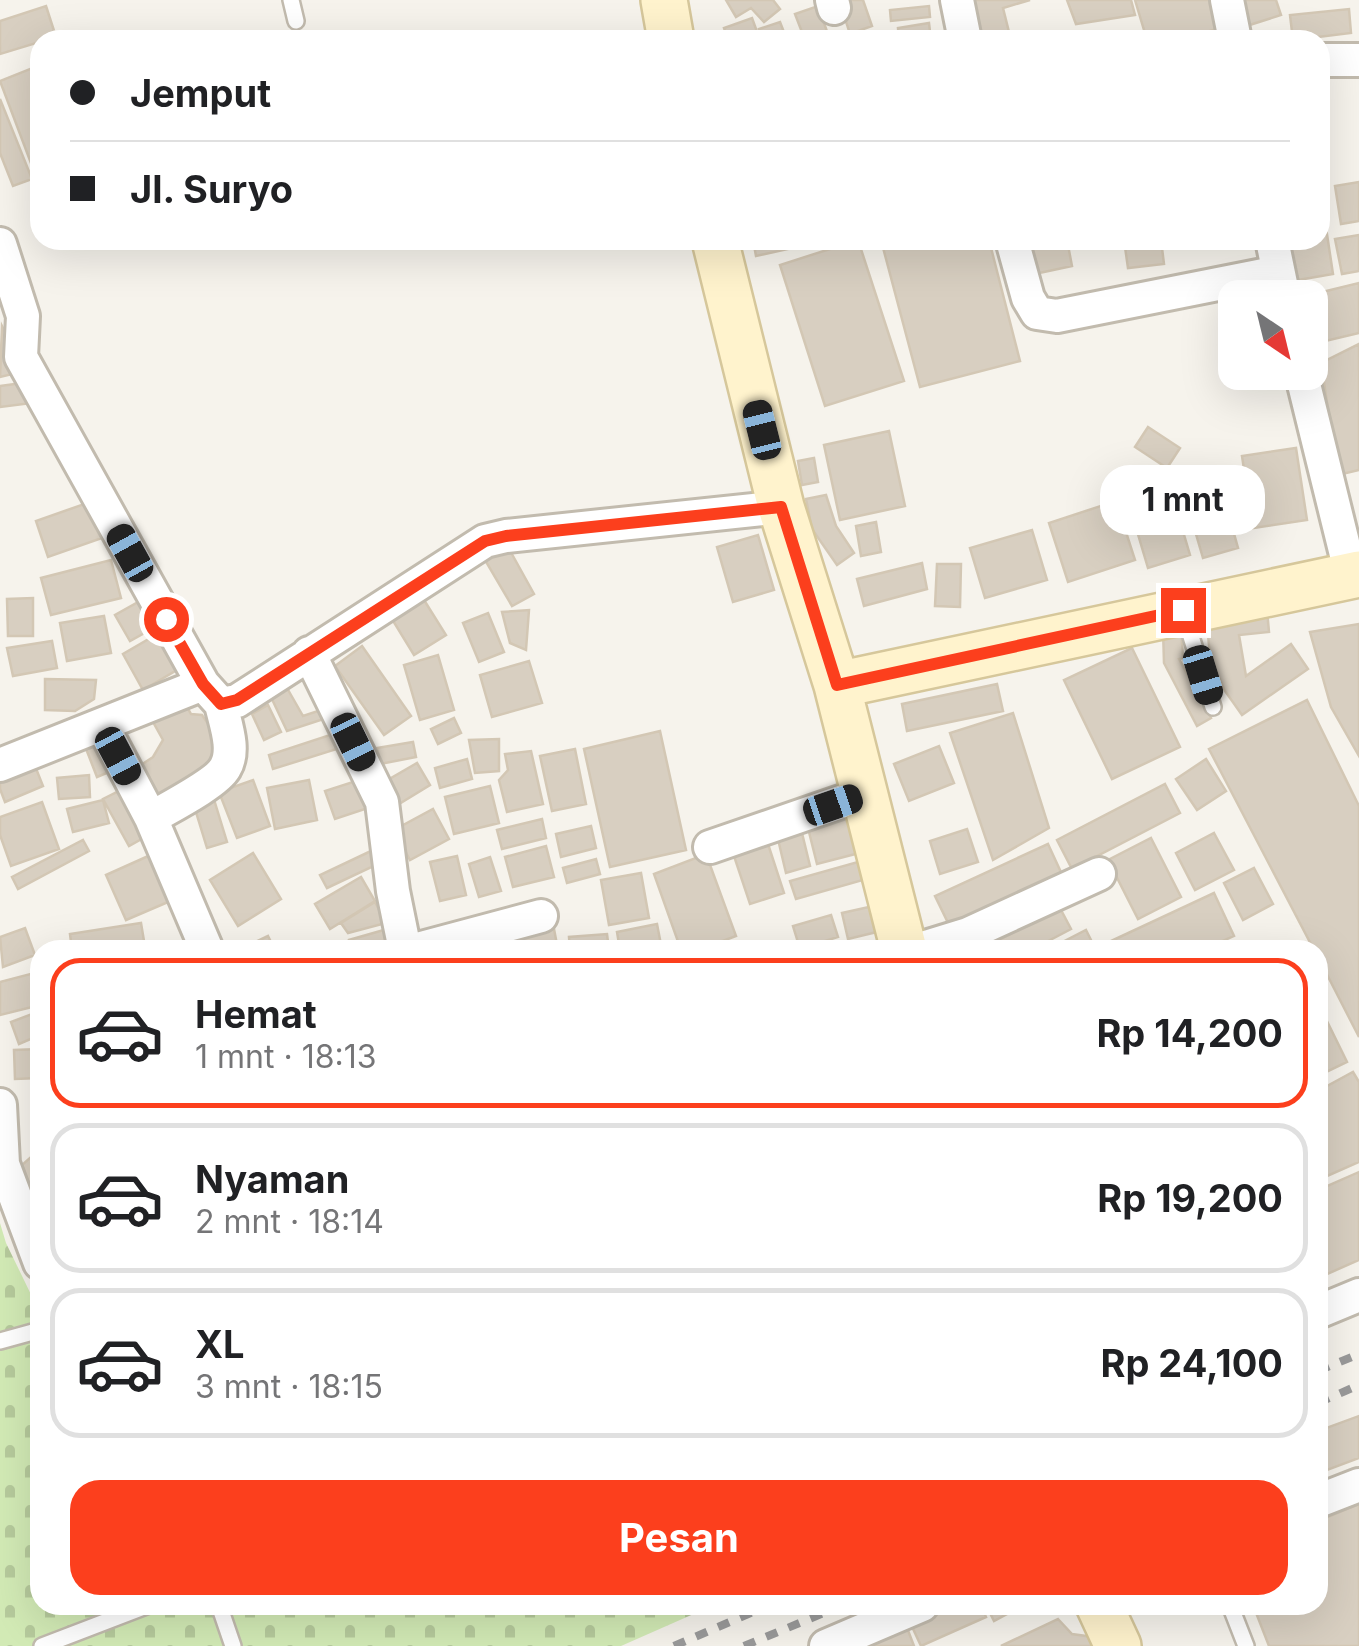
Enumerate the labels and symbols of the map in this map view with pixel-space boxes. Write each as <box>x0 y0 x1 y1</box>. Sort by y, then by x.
north arrow <box>1218 280 1328 390</box>
car <box>740 397 784 463</box>
callout: 1 mnt <box>1100 465 1266 535</box>
car <box>102 519 158 587</box>
route end <box>1161 588 1206 633</box>
route start <box>144 597 189 642</box>
car <box>1180 642 1226 708</box>
car <box>326 708 380 776</box>
car <box>91 722 145 790</box>
car <box>800 781 866 829</box>

